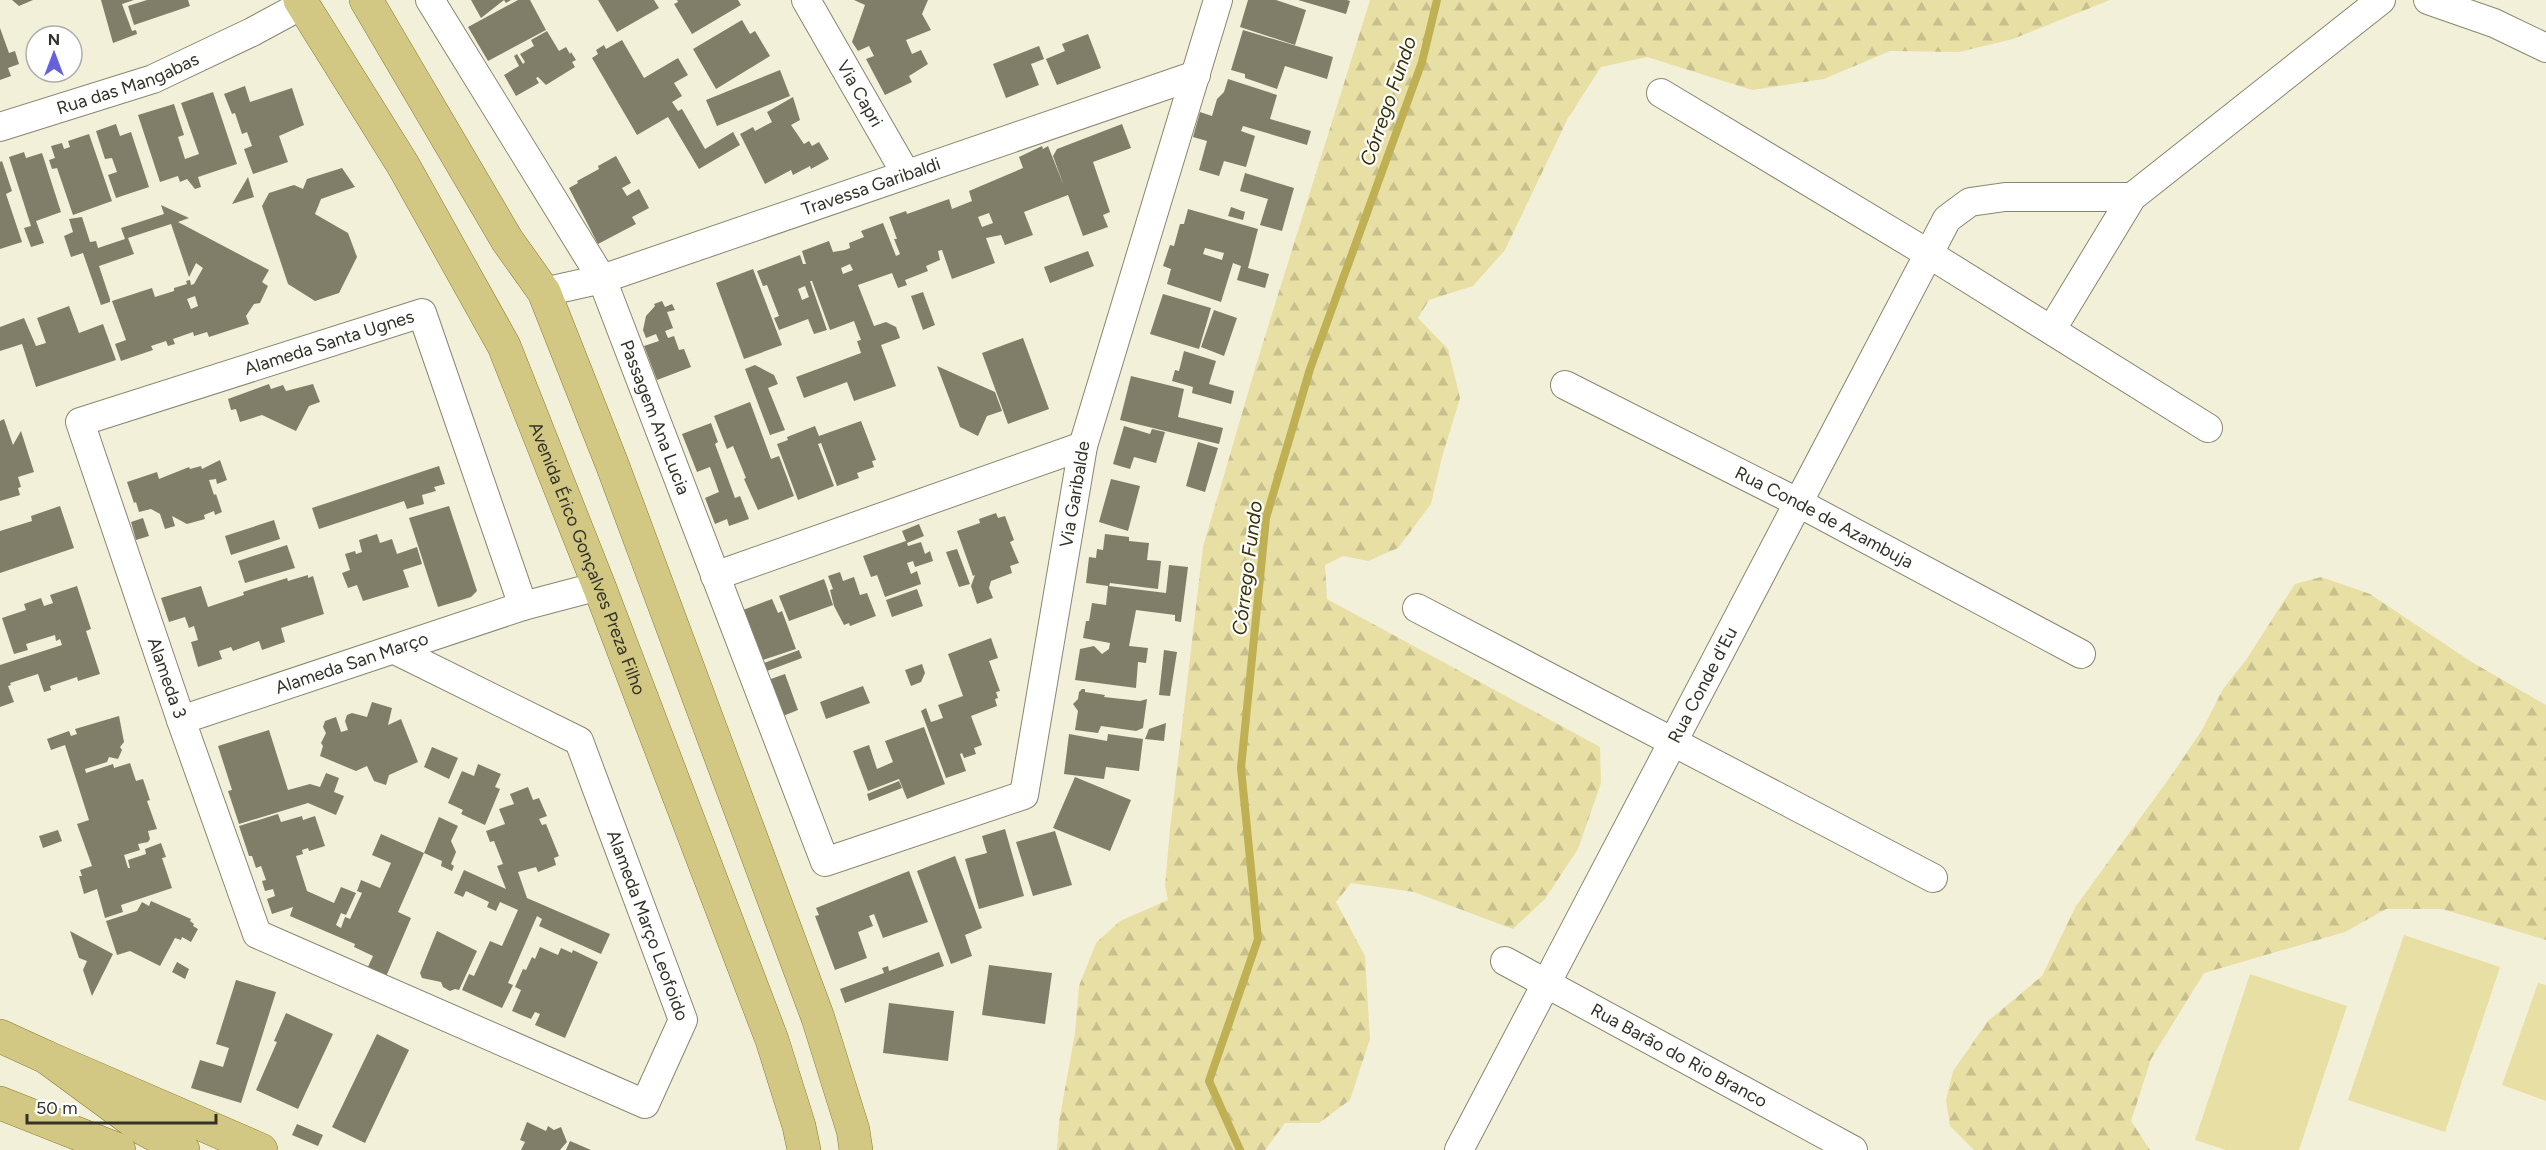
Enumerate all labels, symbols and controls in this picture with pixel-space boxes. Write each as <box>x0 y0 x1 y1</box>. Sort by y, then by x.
north arrow <box>24 24 84 84</box>
text: N <box>48 30 60 49</box>
water label: Córrego Fundo <box>1355 33 1421 169</box>
street label: Rua das Mangabas <box>54 48 203 120</box>
street label: Via Capri <box>832 56 888 131</box>
street label: Travessa Garibaldi <box>799 153 943 221</box>
street label: Alameda Santa Ugnes <box>241 305 417 380</box>
street label: Passagem Ana Lucia <box>615 337 695 498</box>
street label: Avenida Érico Gonçalves Preza Filho <box>524 419 650 698</box>
street label: Via Garibalde <box>1055 439 1095 549</box>
street label: Rua Conde de Azambuja <box>1731 462 1917 573</box>
water label: Córrego Fundo <box>1227 499 1267 637</box>
street label: Rua Conde d'Eu <box>1663 623 1742 747</box>
street label: Alameda San Março <box>272 627 431 699</box>
street label: Alameda 3 <box>143 635 191 721</box>
street label: Alameda Março Leofoido <box>602 827 693 1024</box>
street label: Rua Barão do Rio Branco <box>1587 999 1771 1112</box>
scale bar <box>27 1087 216 1125</box>
text: 50 m <box>36 1097 78 1119</box>

